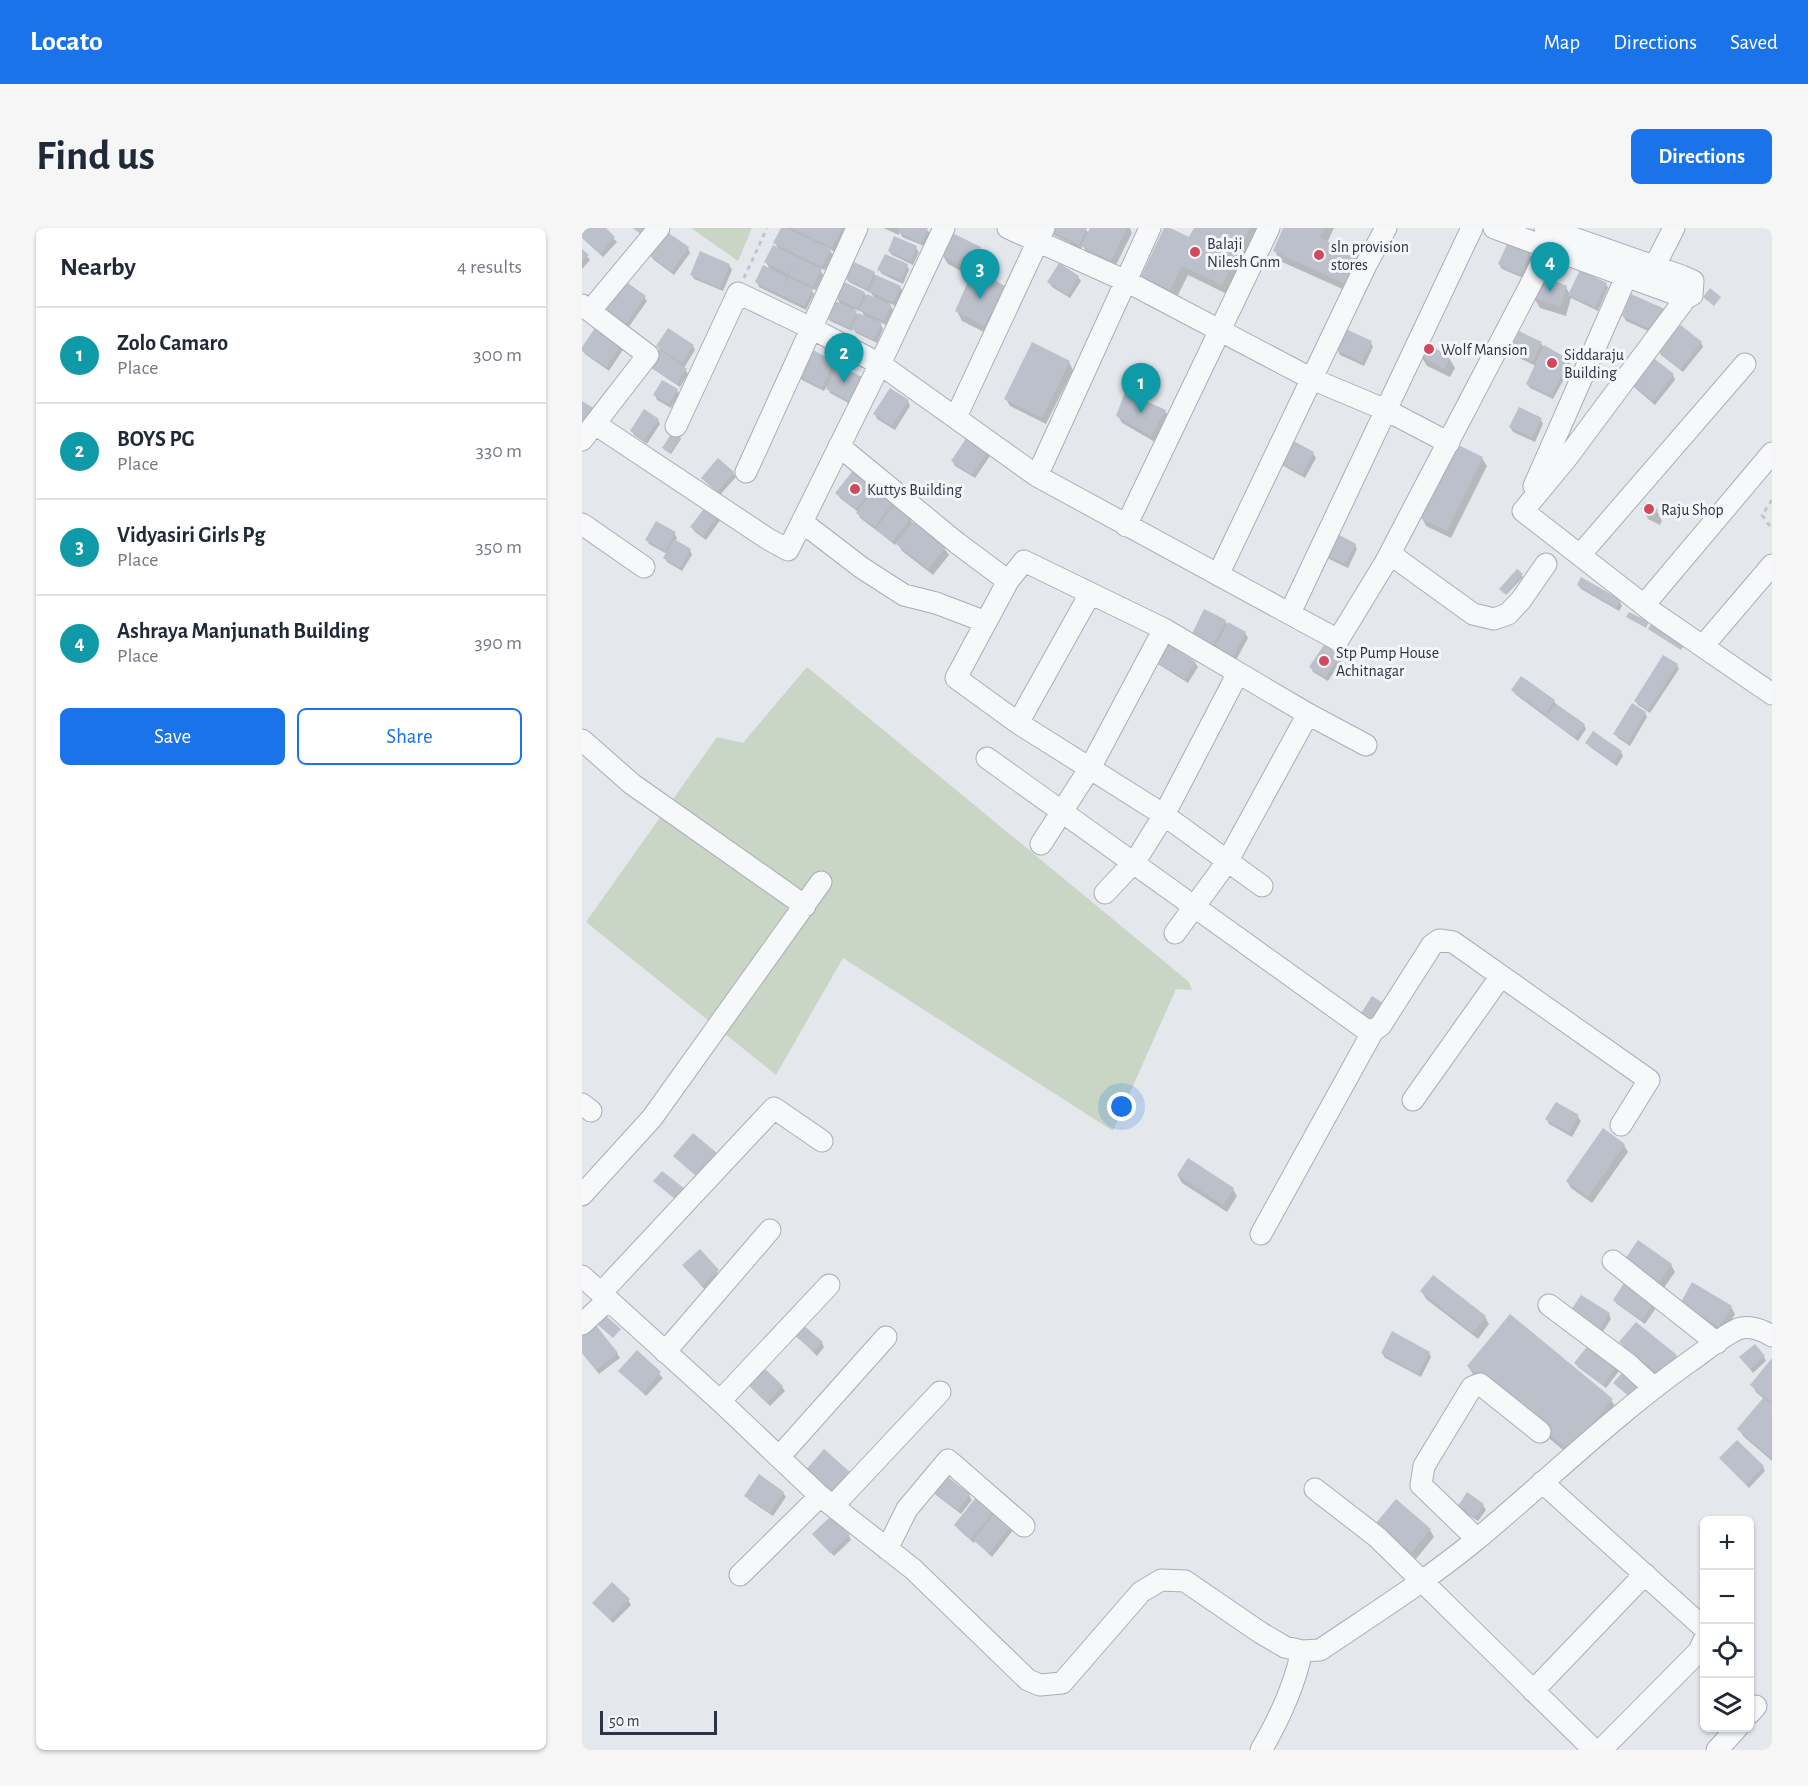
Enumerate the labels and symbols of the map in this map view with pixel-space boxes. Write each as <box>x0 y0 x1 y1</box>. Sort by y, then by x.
place label: Balaji Nilesh Gnm <box>1207 236 1280 270</box>
place label: sln provision stores <box>1331 239 1409 273</box>
pin: 4 <box>1530 242 1570 292</box>
marker: Balaji Nilesh Gnm <box>1188 245 1202 259</box>
marker: sln provision stores <box>1312 248 1326 262</box>
pin: 3 <box>960 250 1000 299</box>
pin: 2 <box>824 334 864 383</box>
marker: Wolf Mansion <box>1422 342 1436 356</box>
place label: Wolf Mansion <box>1441 342 1528 358</box>
place label: Siddaraju Building <box>1564 347 1624 381</box>
marker: Siddaraju Building <box>1545 356 1559 370</box>
pin: 1 <box>1122 364 1160 413</box>
marker: Kuttys Building <box>848 482 862 496</box>
place label: Kuttys Building <box>867 482 962 499</box>
marker: Raju Shop <box>1642 502 1656 516</box>
place label: Raju Shop <box>1661 502 1724 519</box>
place label: Stp Pump House Achitnagar <box>1336 645 1439 679</box>
marker: Stp Pump House Achitnagar <box>1317 654 1331 668</box>
your location <box>1107 1092 1136 1121</box>
scale bar <box>600 1708 717 1736</box>

